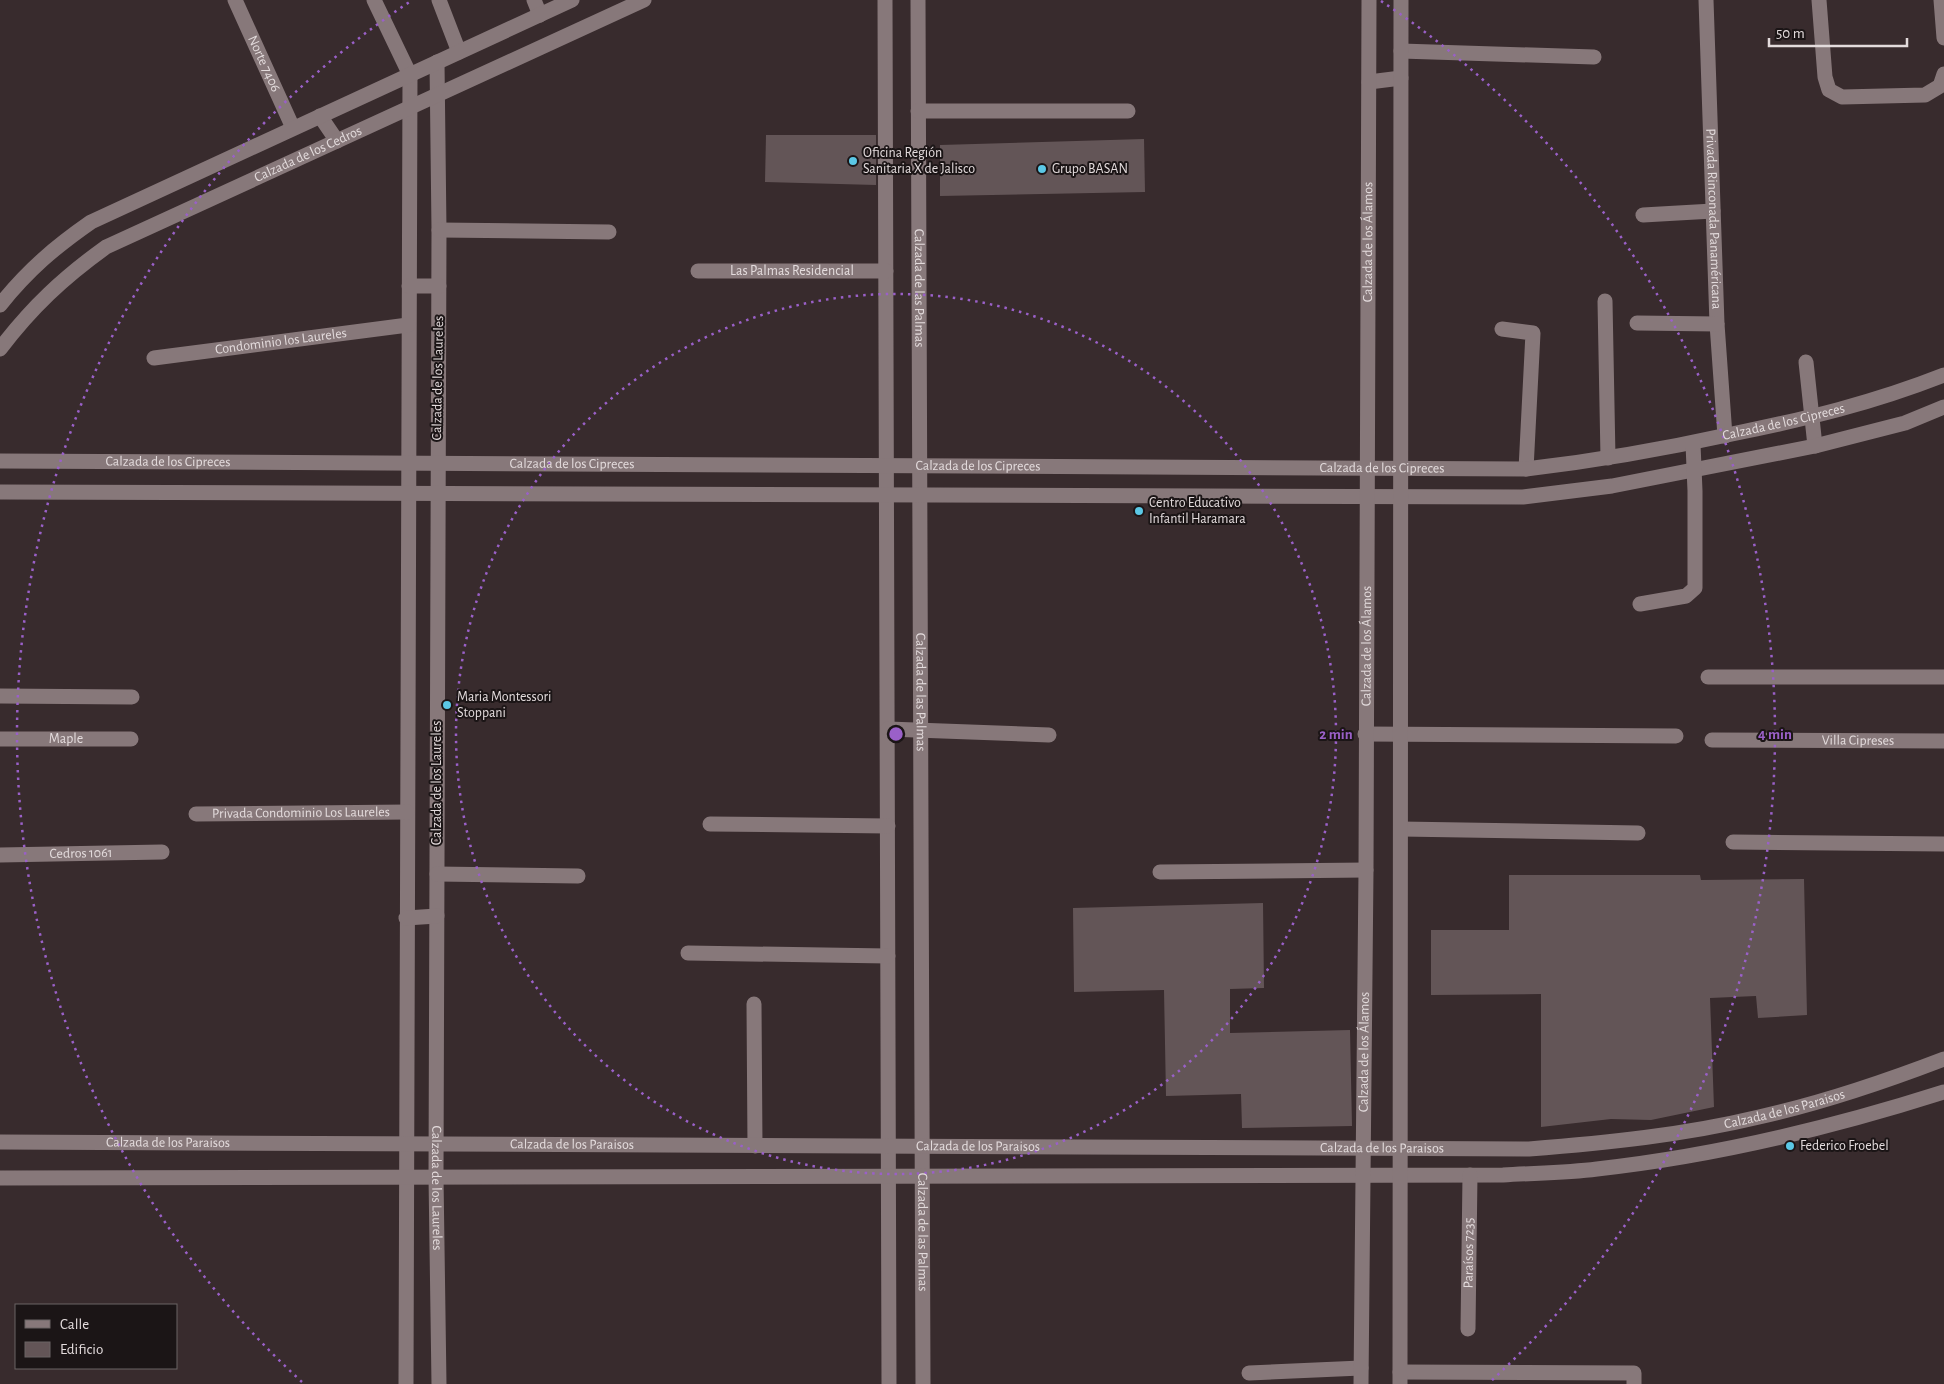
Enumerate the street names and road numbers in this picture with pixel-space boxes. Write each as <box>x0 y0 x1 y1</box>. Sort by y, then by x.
street label: Norte 7406 <box>245 33 283 94</box>
street label: Calzada de los Cedros <box>252 124 364 185</box>
street label: Privada Rinconada Panaméricana <box>1703 128 1724 310</box>
street label: Calzada de los Álamos <box>1358 182 1375 302</box>
street label: Calzada de las Palmas <box>912 229 926 347</box>
street label: Las Palmas Residencial <box>730 264 854 278</box>
street label: Calzada de los Laureles <box>430 316 446 440</box>
street label: Condominio los Laureles <box>214 326 348 357</box>
street label: Calzada de los Cipreces <box>1721 401 1846 443</box>
street label: Calzada de los Cipreces <box>105 455 231 469</box>
street label: Calzada de los Cipreces <box>509 457 635 471</box>
street label: Calzada de los Cipreces <box>915 459 1041 473</box>
street label: Calzada de los Cipreces <box>1319 461 1445 476</box>
street label: Calzada de los Álamos <box>1357 586 1374 706</box>
street label: Calzada de las Palmas <box>913 633 928 751</box>
street label: Calzada de los Laureles <box>430 721 444 845</box>
street label: Maple <box>49 732 83 746</box>
street label: Villa Cipreses <box>1822 733 1894 748</box>
street label: Privada Condominio Los Laureles <box>212 805 390 821</box>
street label: Cedros 1061 <box>49 846 113 861</box>
street label: Calzada de los Álamos <box>1354 992 1372 1112</box>
street label: Calzada de los Paraisos <box>1723 1087 1847 1131</box>
street label: Calzada de los Laureles <box>429 1126 444 1250</box>
street label: Calzada de los Paraisos <box>106 1135 230 1150</box>
street label: Calzada de los Paraisos <box>510 1137 634 1152</box>
street label: Calzada de los Paraisos <box>916 1139 1040 1154</box>
street label: Calzada de los Paraisos <box>1320 1141 1444 1156</box>
street label: Calzada de las Palmas <box>915 1173 930 1291</box>
street label: Paraísos 7235 <box>1462 1217 1476 1289</box>

